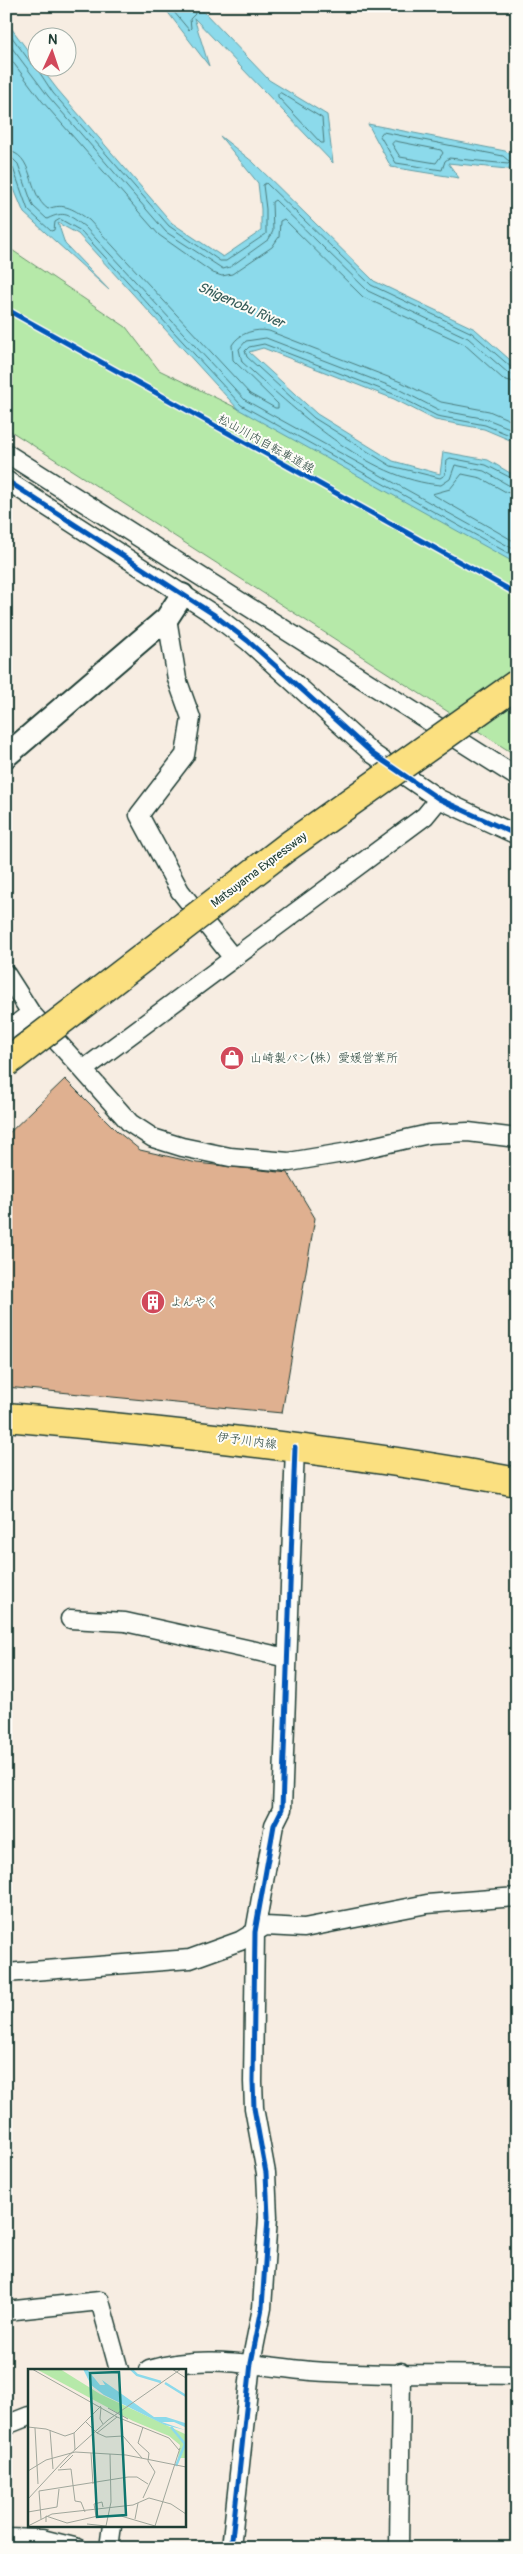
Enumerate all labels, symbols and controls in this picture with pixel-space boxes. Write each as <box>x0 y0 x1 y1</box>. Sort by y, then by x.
north arrow <box>28 28 78 78</box>
text: N <box>47 31 58 48</box>
water label: Shigenobu River <box>195 278 289 332</box>
street label: 松山川内自転車道線 <box>215 411 317 477</box>
street label: Matsuyama Expressway <box>208 829 310 911</box>
shop icon: 山崎製パン(株）愛媛営業所 <box>219 1045 245 1071</box>
place label: 山崎製パン(株）愛媛営業所 <box>250 1051 398 1066</box>
building icon: よんやく <box>140 1289 166 1315</box>
place label: よんやく <box>170 1295 218 1310</box>
street label: 伊予川内線 <box>216 1430 278 1452</box>
inset map <box>28 2369 185 2526</box>

